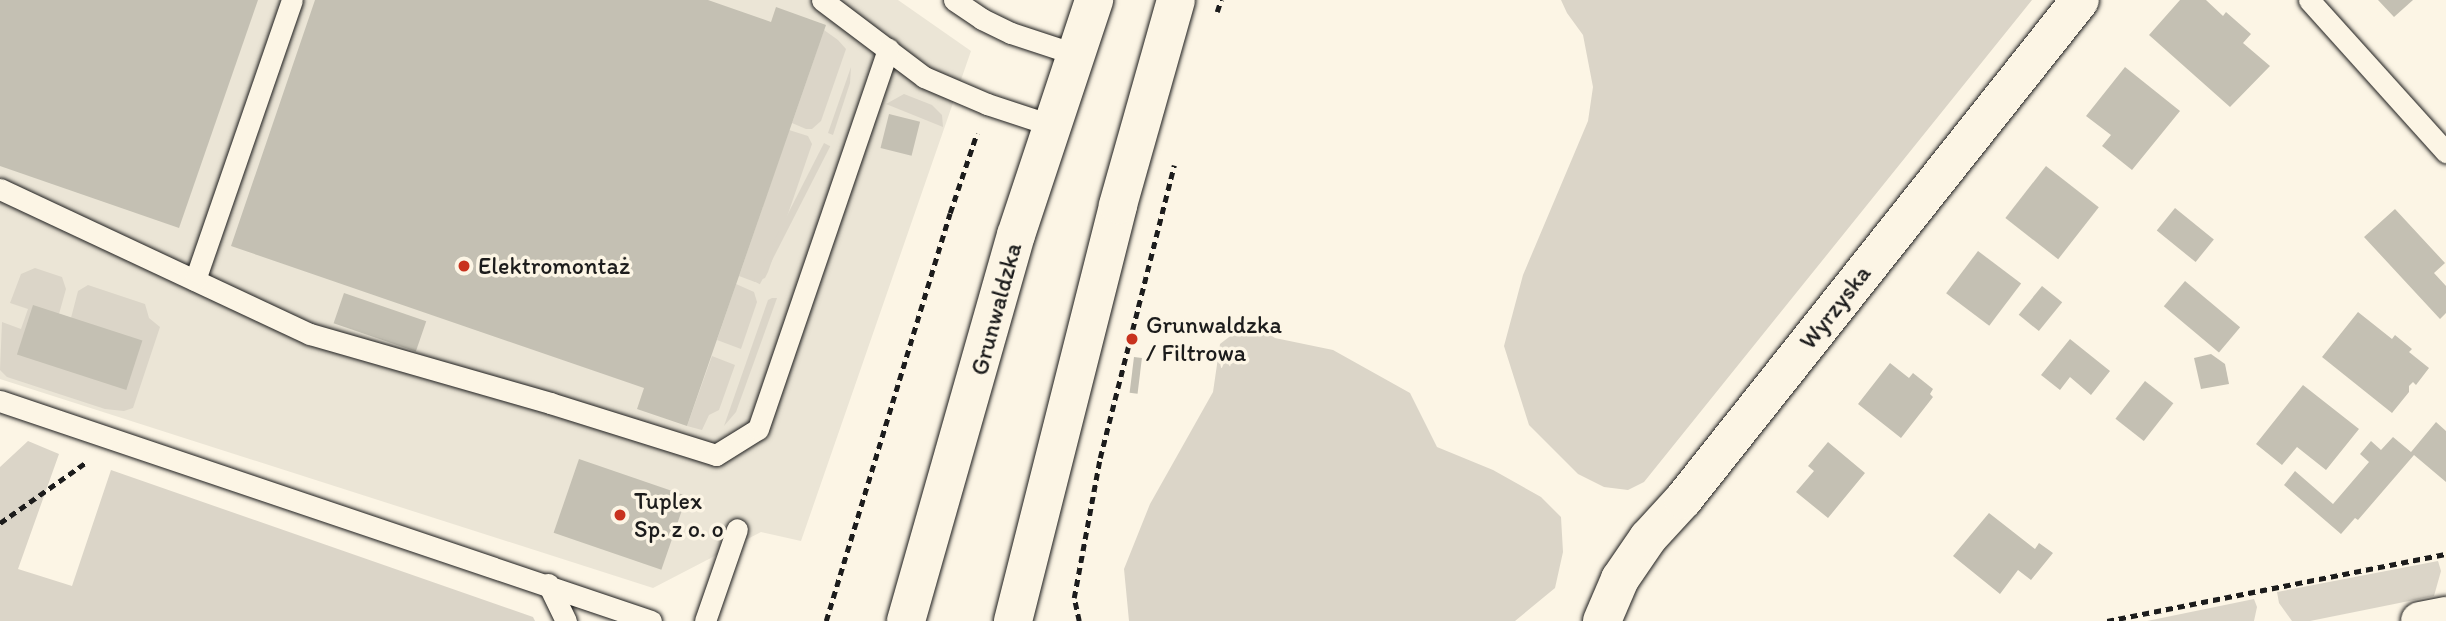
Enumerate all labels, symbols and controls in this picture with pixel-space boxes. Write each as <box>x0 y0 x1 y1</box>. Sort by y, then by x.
street label: Grunwaldzka <box>964 240 1028 378</box>
place label: Elektromontaż <box>478 252 630 280</box>
marker: Elektromontaż <box>456 258 472 274</box>
street label: Wyrzyska <box>1793 259 1877 355</box>
place label: Grunwaldzka / Filtrowa <box>1146 311 1282 367</box>
marker: Grunwaldzka / Filtrowa <box>1124 331 1140 347</box>
place label: Tuplex Sp. z o. o <box>634 487 724 543</box>
marker: Tuplex Sp. z o. o <box>612 507 628 523</box>

